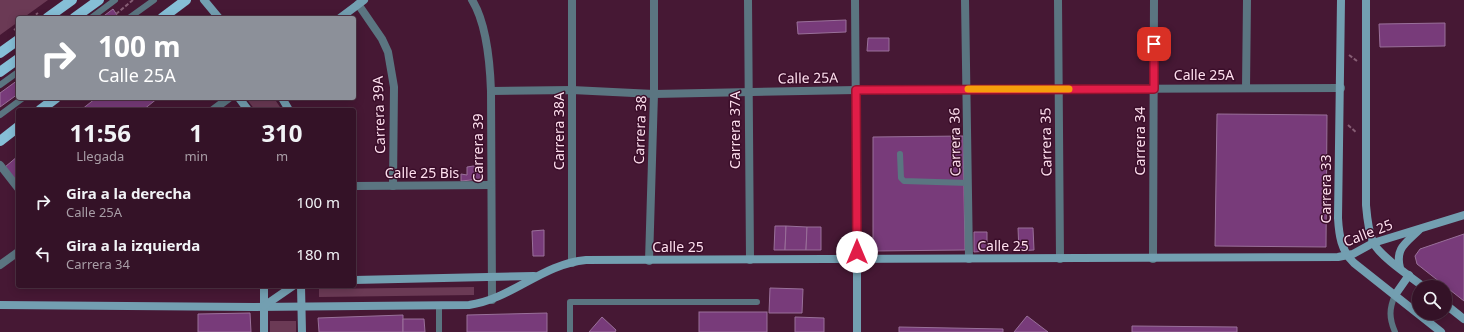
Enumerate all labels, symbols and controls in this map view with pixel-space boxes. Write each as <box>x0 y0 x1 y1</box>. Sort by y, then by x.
text: 100 m <box>98 27 181 65</box>
pin <box>1137 27 1171 61</box>
icon: right <box>32 32 84 84</box>
icon: arrive <box>1143 33 1165 55</box>
text: Calle 25A <box>98 63 176 87</box>
street label: Calle 25A <box>1174 65 1234 84</box>
street label: Calle 25A <box>778 67 838 88</box>
street label: Carrera 39A <box>368 76 389 154</box>
street label: Carrera 37A <box>725 91 744 169</box>
street label: Carrera 38A <box>549 92 568 170</box>
street label: Carrera 38 <box>629 95 650 165</box>
street label: Carrera 36 <box>944 107 965 177</box>
street label: Carrera 35 <box>1035 107 1056 177</box>
street label: Carrera 34 <box>1130 107 1149 175</box>
street label: Carrera 39 <box>468 114 487 182</box>
text: 11:56 <box>69 116 131 149</box>
text: 1 <box>189 116 203 149</box>
text: 310 <box>261 116 303 149</box>
text: Llegada <box>76 147 124 165</box>
text: min <box>184 147 208 165</box>
text: m <box>276 147 288 165</box>
street label: Carrera 33 <box>1316 155 1335 223</box>
street label: Calle 25 Bis <box>385 163 460 182</box>
text: Gira a la derecha <box>66 183 191 203</box>
icon: right <box>32 191 54 213</box>
text: 100 m <box>296 192 340 212</box>
text: Calle 25A <box>66 203 122 221</box>
street label: Calle 25 <box>1340 214 1395 251</box>
position arrow <box>836 231 878 273</box>
text: Gira a la izquierda <box>66 235 200 255</box>
street label: Calle 25 <box>977 236 1029 255</box>
street label: Calle 25 <box>652 237 704 256</box>
icon: left <box>32 243 54 265</box>
text: 180 m <box>296 244 340 264</box>
text: Carrera 34 <box>66 255 130 273</box>
map controls <box>1412 280 1452 320</box>
button: search <box>1412 280 1452 320</box>

